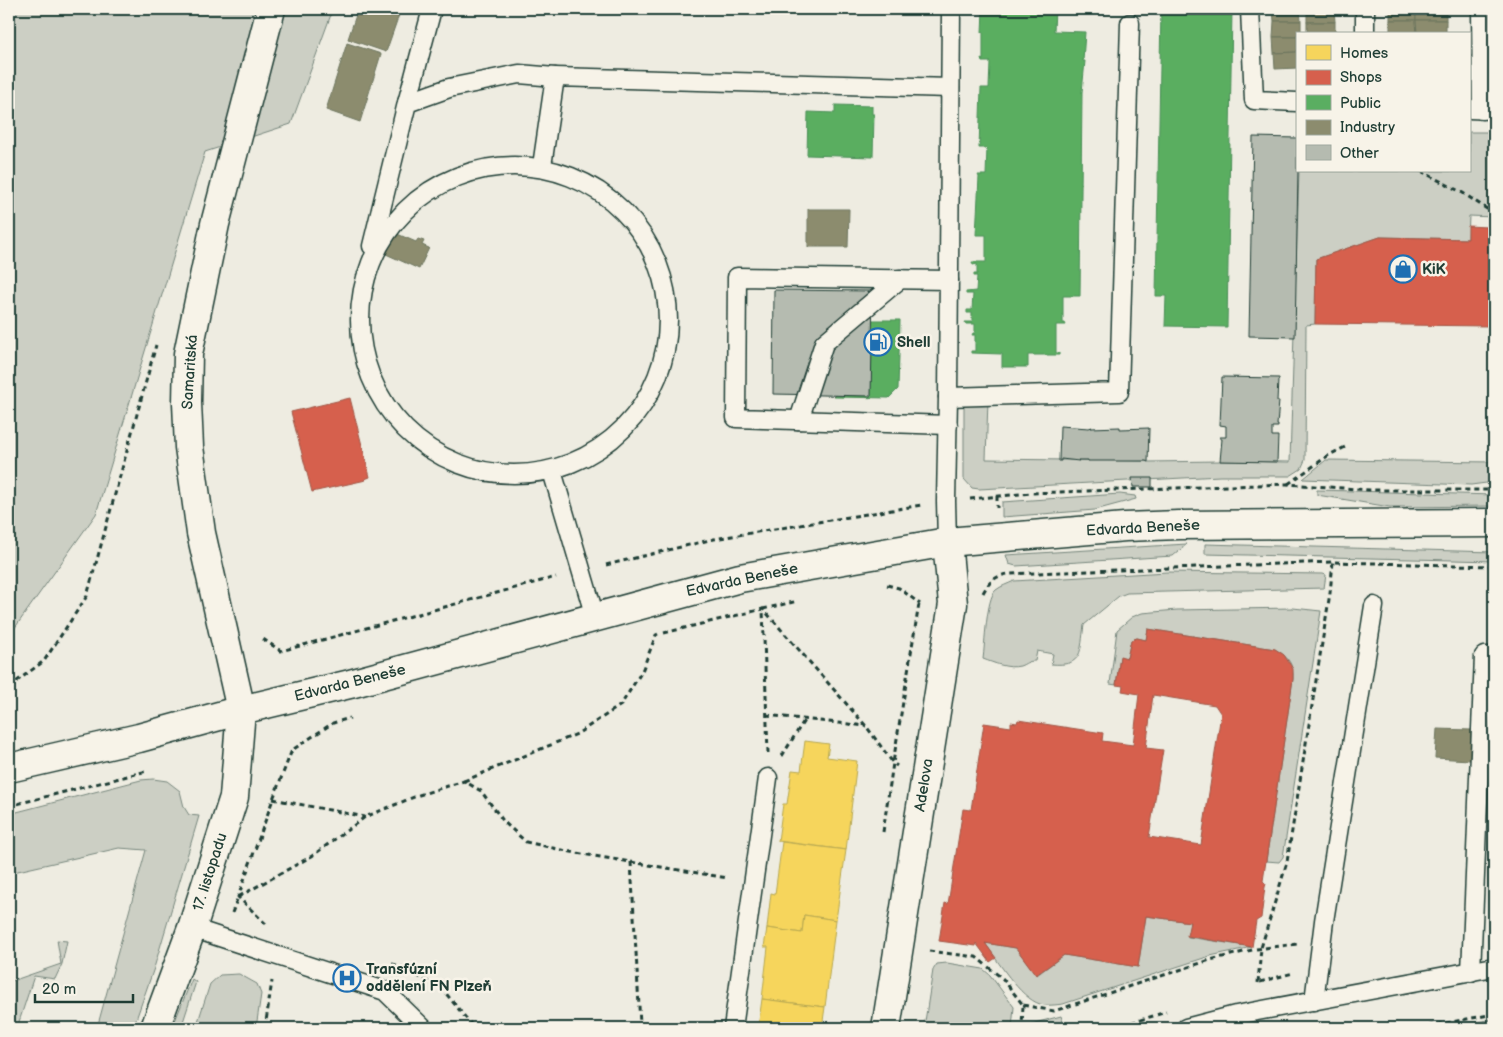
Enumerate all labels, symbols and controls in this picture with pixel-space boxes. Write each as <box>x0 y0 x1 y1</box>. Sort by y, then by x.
legend <box>1296 32 1470 172</box>
text: Homes <box>1340 44 1389 63</box>
text: Shops <box>1340 68 1383 87</box>
text: Public <box>1340 94 1381 113</box>
text: Industry <box>1340 118 1395 137</box>
text: Other <box>1340 144 1379 163</box>
shop icon: KiK <box>1388 254 1418 284</box>
place label: KiK <box>1422 260 1446 279</box>
fuel station icon: Shell <box>863 327 893 357</box>
place label: Shell <box>897 333 930 352</box>
street label: Samaritská <box>178 334 202 410</box>
street label: Edvarda Beneše <box>1086 516 1201 540</box>
street label: Edvarda Beneše <box>684 559 800 601</box>
street label: Edvarda Beneše <box>292 660 408 706</box>
street label: Adelova <box>910 757 938 813</box>
street label: 17. listopadu <box>188 830 232 914</box>
place label: Transfúzní oddělení FN Plzeň <box>366 960 492 996</box>
hospital icon: Transfúzní oddělení FN Plzeň <box>332 963 362 993</box>
scale bar <box>35 972 132 1004</box>
text: 20 m <box>42 980 76 999</box>

